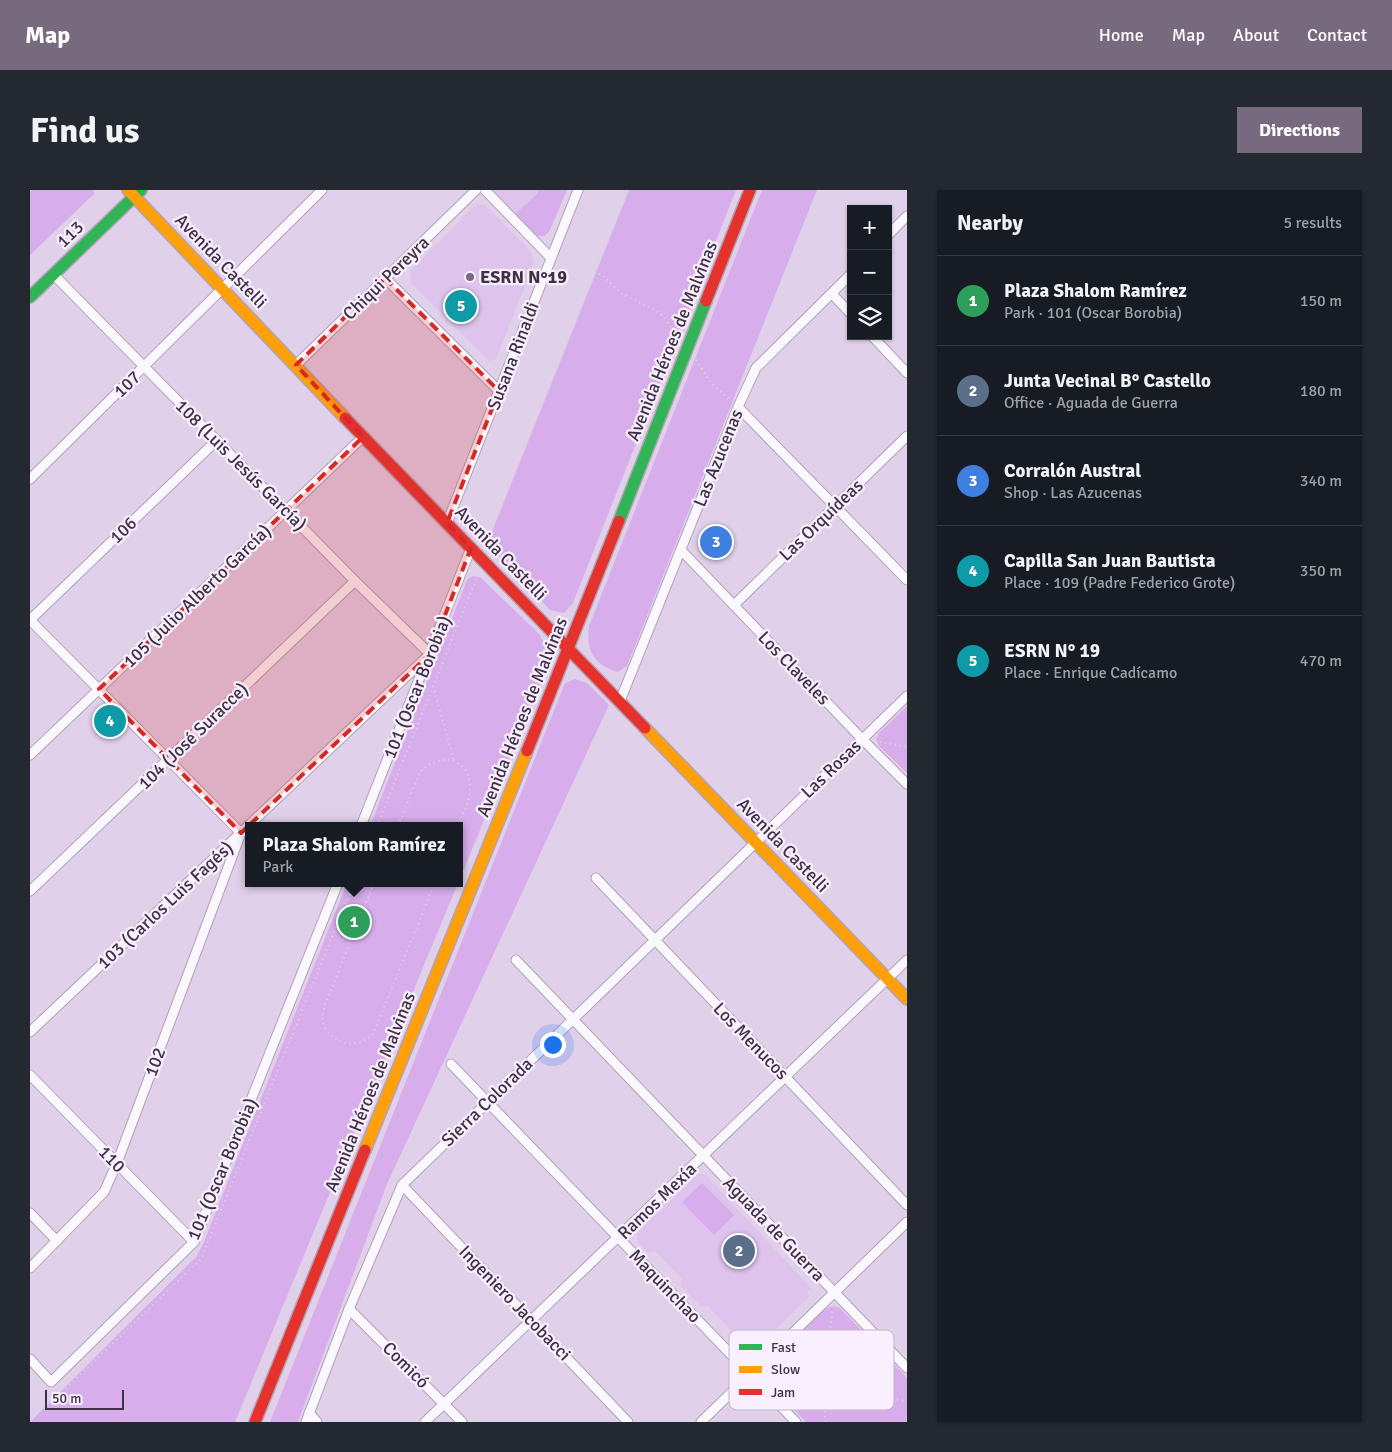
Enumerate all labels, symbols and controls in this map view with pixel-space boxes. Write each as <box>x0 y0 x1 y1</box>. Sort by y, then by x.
text: Map <box>25 20 70 50</box>
text: Home <box>1099 24 1144 46</box>
text: Map <box>1172 24 1205 46</box>
text: About <box>1233 24 1279 46</box>
text: Contact <box>1307 24 1367 46</box>
button: Directions <box>1237 107 1362 153</box>
text: Find us <box>30 109 140 152</box>
map controls <box>847 205 892 340</box>
button: + <box>847 205 892 250</box>
street label: Avenida Castelli <box>170 209 272 313</box>
text: Nearby <box>957 210 1023 236</box>
text: 5 results <box>1283 213 1342 233</box>
street label: 113 <box>52 216 88 252</box>
street label: Chiqui Pereyra <box>338 231 434 325</box>
street label: Avenida Héroes de Malvinas <box>622 238 722 444</box>
button: − <box>847 250 892 295</box>
place label: ESRN N°19 <box>480 266 567 288</box>
marker: ESRN N°19 <box>464 271 476 283</box>
text: Plaza Shalom Ramírez <box>1004 279 1187 303</box>
pin: 5 <box>445 287 477 325</box>
text: 1 <box>969 291 977 311</box>
text: 150 m <box>1300 291 1342 311</box>
button: layers <box>847 295 892 340</box>
street label: Susana Rinaldi <box>482 299 544 413</box>
text: Park · 101 (Oscar Borobia) <box>1004 303 1182 323</box>
street label: 107 <box>109 366 145 402</box>
text: Junta Vecinal B° Castello <box>1004 369 1211 393</box>
text: 2 <box>969 381 977 401</box>
text: 180 m <box>1300 381 1342 401</box>
text: Office · Aguada de Guerra <box>1004 393 1178 413</box>
street label: 108 (Luis Jesús García) <box>171 395 311 535</box>
street label: Las Azucenas <box>688 406 748 510</box>
text: Corralón Austral <box>1004 459 1141 483</box>
text: 3 <box>969 471 977 491</box>
text: 340 m <box>1300 471 1342 491</box>
street label: Las Orquídeas <box>774 474 868 566</box>
text: Shop · Las Azucenas <box>1004 483 1142 503</box>
street label: Avenida Castelli <box>450 501 552 605</box>
street label: 106 <box>105 512 141 548</box>
street label: 105 (Julio Alberto García) <box>118 520 276 672</box>
pin: 3 <box>700 523 732 561</box>
text: Capilla San Juan Bautista <box>1004 549 1215 573</box>
text: 4 <box>969 561 977 581</box>
text: 350 m <box>1300 561 1342 581</box>
text: Place · 109 (Padre Federico Grote) <box>1004 573 1235 593</box>
street label: 101 (Oscar Borobia) <box>378 612 456 762</box>
street label: Avenida Héroes de Malvinas <box>472 614 572 820</box>
street label: Los Claveles <box>753 627 835 710</box>
text: ESRN N° 19 <box>1004 639 1100 663</box>
text: 5 <box>969 651 977 671</box>
text: 470 m <box>1300 651 1342 671</box>
text: Place · Enrique Cadícamo <box>1004 663 1177 683</box>
street label: 104 (José Suracce) <box>133 678 253 794</box>
pin: 4 <box>94 702 126 740</box>
street label: Las Rosas <box>796 735 866 803</box>
street label: Avenida Castelli <box>732 793 834 897</box>
popup <box>245 822 463 887</box>
text: Plaza Shalom Ramírez <box>263 833 445 857</box>
street label: 103 (Carlos Luis Fagés) <box>93 836 237 974</box>
text: Park <box>263 857 293 877</box>
pin: 1 <box>338 903 370 941</box>
street label: Avenida Héroes de Malvinas <box>320 989 420 1195</box>
street label: Los Menucos <box>709 998 793 1084</box>
your location <box>540 1032 566 1058</box>
street label: 102 <box>140 1044 170 1080</box>
street label: Sierra Colorada <box>437 1053 537 1151</box>
street label: 101 (Oscar Borobia) <box>182 1095 262 1243</box>
street label: 110 <box>94 1141 130 1177</box>
street label: Ramos Mexía <box>613 1158 701 1244</box>
street label: Aguada de Guerra <box>718 1172 830 1286</box>
pin: 2 <box>723 1232 755 1270</box>
street label: Ingeniero Jacobacci <box>454 1241 576 1365</box>
street label: Maquinchao <box>624 1244 706 1328</box>
legend <box>729 1330 894 1410</box>
street label: Comicó <box>378 1337 434 1393</box>
text: Fast <box>771 1339 796 1356</box>
text: Slow <box>771 1361 800 1378</box>
text: Jam <box>771 1384 795 1401</box>
scale bar <box>45 1387 124 1410</box>
text: 50 m <box>52 1390 81 1407</box>

